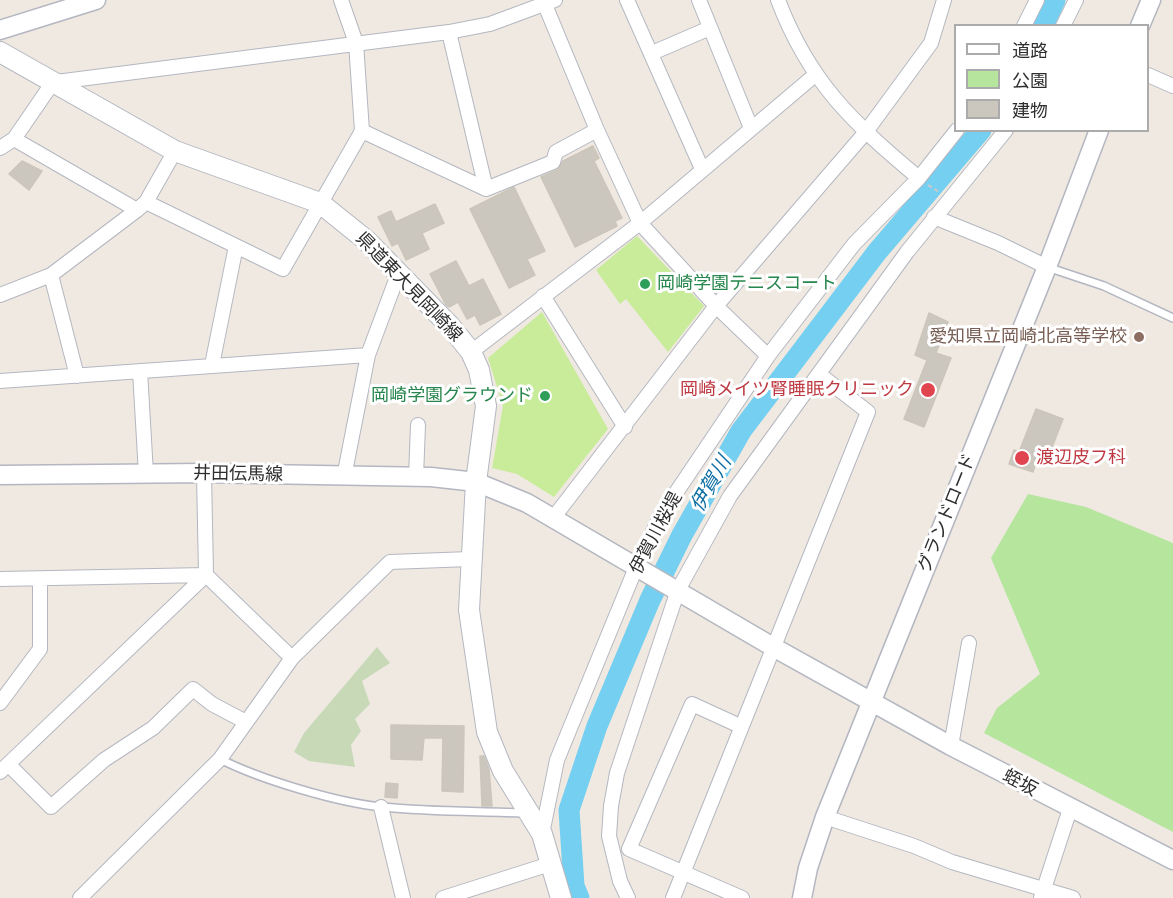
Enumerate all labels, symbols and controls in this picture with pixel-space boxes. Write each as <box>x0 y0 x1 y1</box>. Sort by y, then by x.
legend <box>954 24 1149 132</box>
text: 道路 <box>1012 40 1048 61</box>
text: 公園 <box>1012 70 1048 91</box>
text: 建物 <box>1012 100 1048 121</box>
street label: 県道東大見岡崎線 <box>351 228 467 346</box>
place label: 岡崎学園テニスコート <box>657 273 837 295</box>
marker: 岡崎学園テニスコート <box>638 277 652 291</box>
place label: 愛知県立岡崎北高等学校 <box>929 326 1127 348</box>
marker: 愛知県立岡崎北高等学校 <box>1132 330 1146 344</box>
place label: 岡崎メイツ腎睡眠クリニック <box>680 379 914 401</box>
marker: 岡崎メイツ腎睡眠クリニック <box>919 381 937 399</box>
place label: 岡崎学園グラウンド <box>371 385 533 407</box>
marker: 岡崎学園グラウンド <box>538 389 552 403</box>
place label: 渡辺皮フ科 <box>1036 447 1126 469</box>
marker: 渡辺皮フ科 <box>1013 449 1031 467</box>
street label: グランドロード <box>913 451 981 575</box>
water label: 伊賀川 <box>686 452 736 516</box>
street label: 井田伝馬線 <box>193 462 283 486</box>
street label: 伊賀川桜堤 <box>625 488 687 578</box>
street label: 蛭坂 <box>999 765 1041 801</box>

